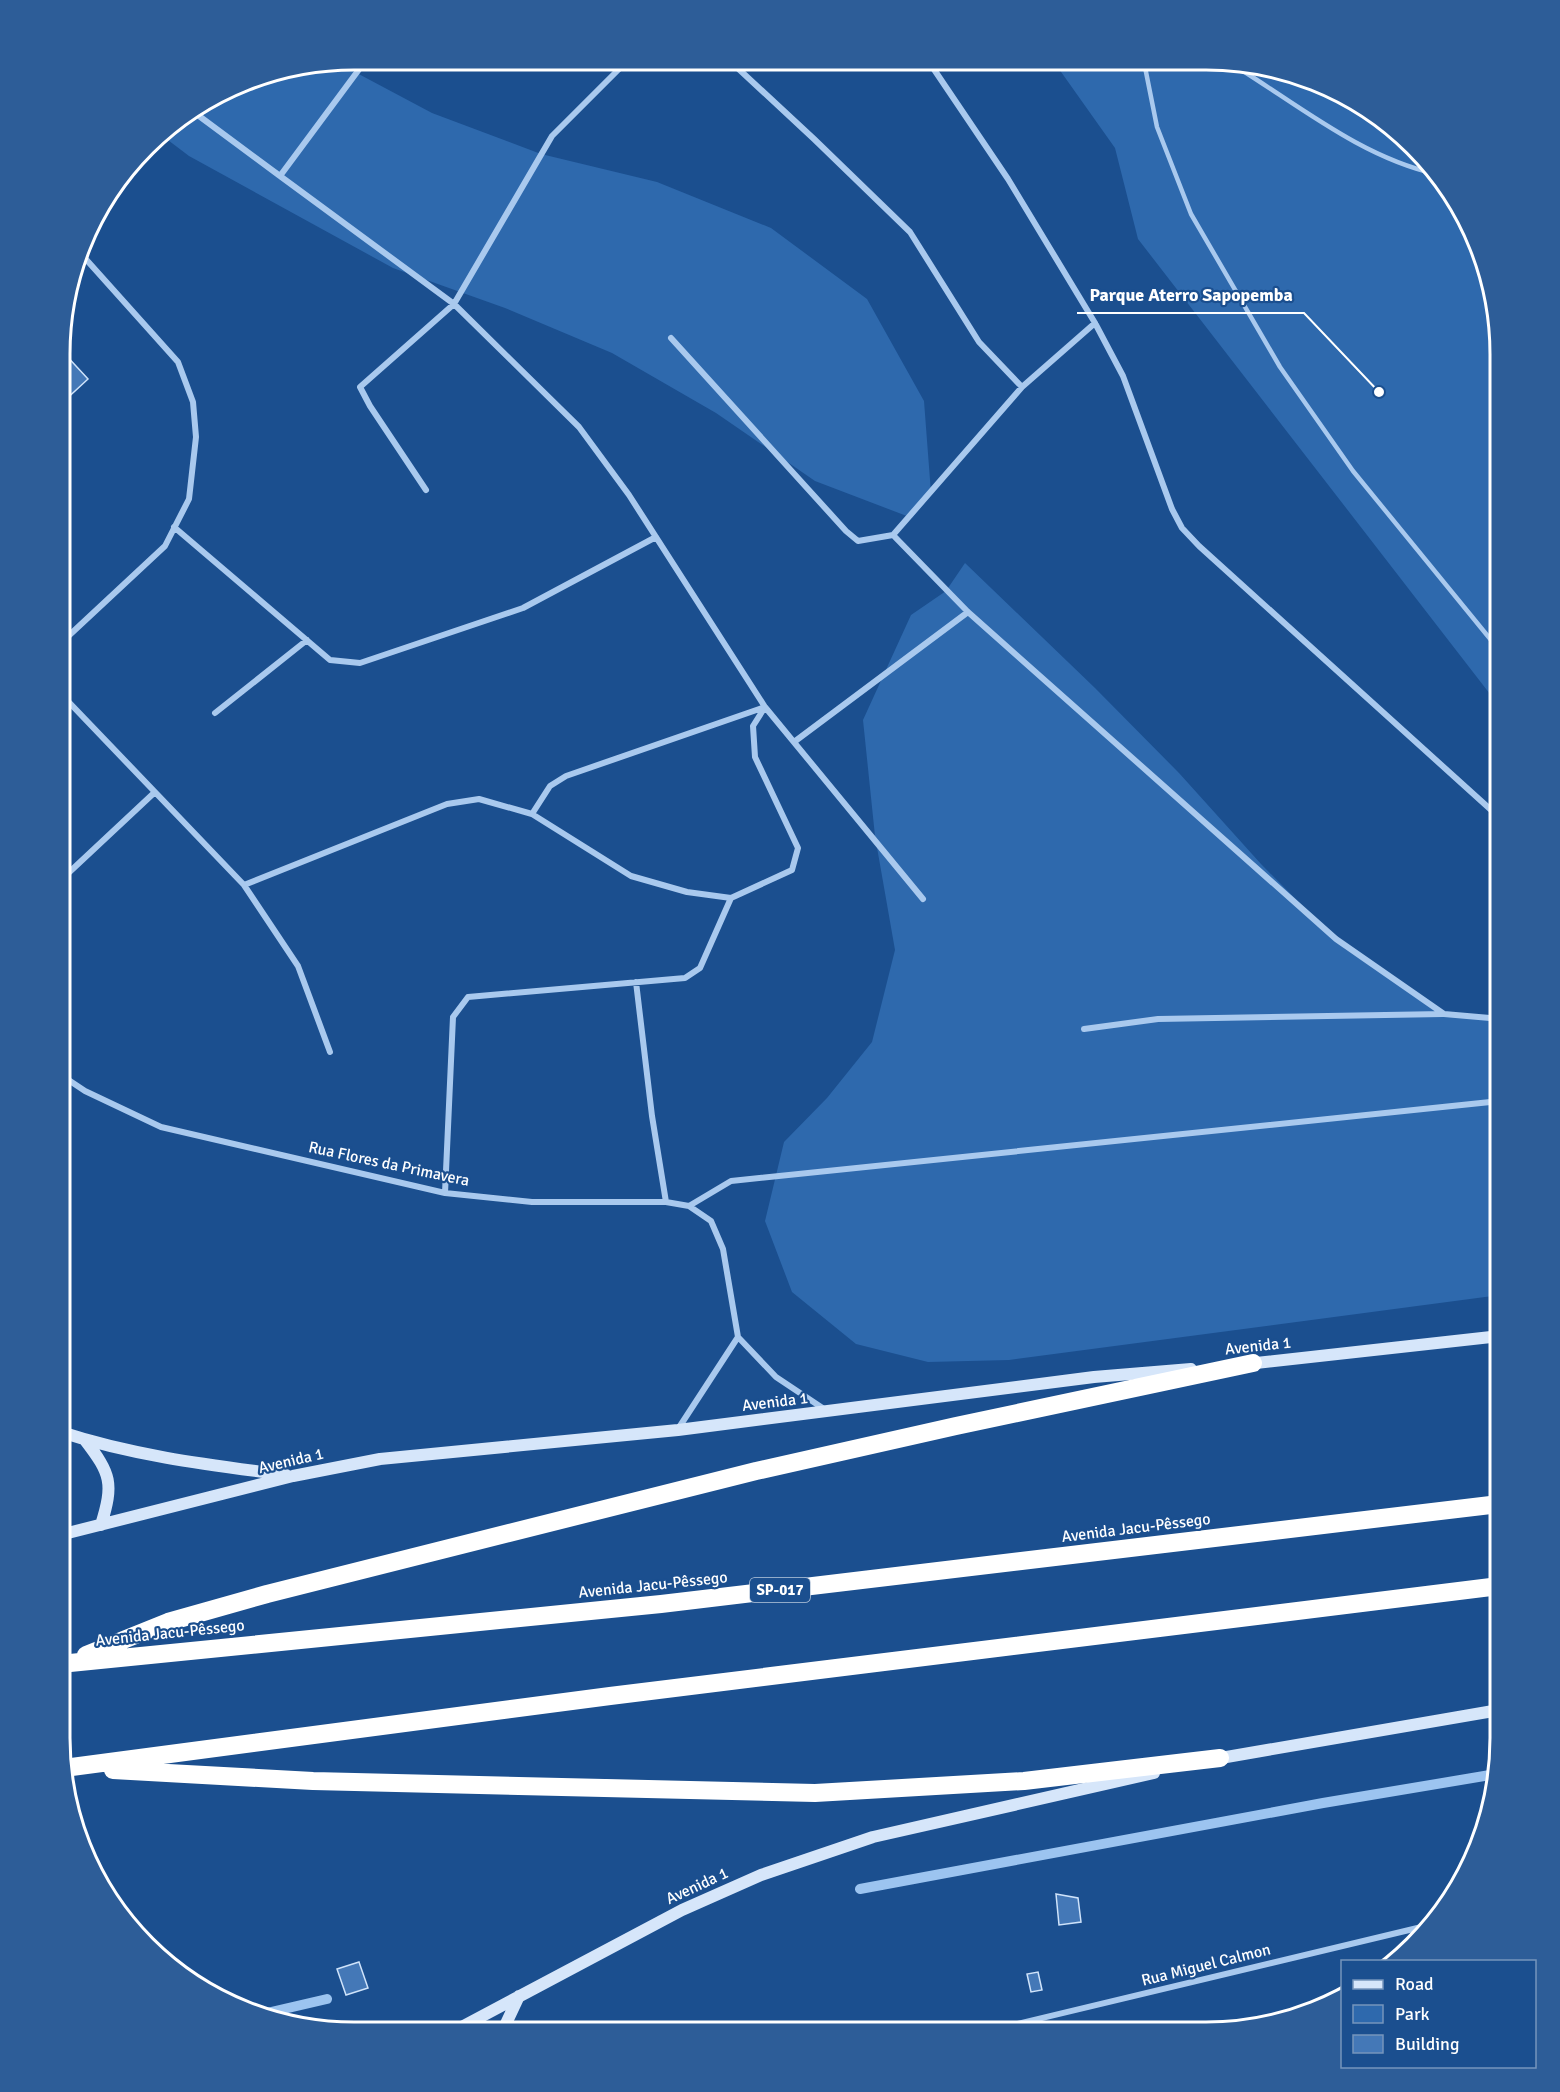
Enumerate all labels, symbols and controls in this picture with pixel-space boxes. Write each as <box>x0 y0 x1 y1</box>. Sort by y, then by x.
callout: Parque Aterro Sapopemba <box>1077 277 1304 313</box>
text: Parque Aterro Sapopemba <box>1089 284 1293 306</box>
street label: Rua Flores da Primavera <box>307 1137 471 1191</box>
street label: Avenida 1 <box>1224 1333 1292 1359</box>
street label: Avenida 1 <box>741 1388 809 1416</box>
street label: Avenida 1 <box>256 1444 326 1478</box>
street label: Avenida Jacu-Pêssego <box>1060 1509 1212 1547</box>
street label: Avenida Jacu-Pêssego <box>577 1567 729 1603</box>
road number: SP-017 <box>750 1578 810 1602</box>
street label: Avenida Jacu-Pêssego <box>94 1615 246 1651</box>
street label: Avenida 1 <box>663 1863 731 1909</box>
street label: Rua Miguel Calmon <box>1139 1939 1273 1991</box>
legend <box>1341 1960 1536 2068</box>
text: Road <box>1395 1973 1434 1995</box>
text: Park <box>1395 2003 1430 2025</box>
text: Building <box>1395 2033 1459 2055</box>

